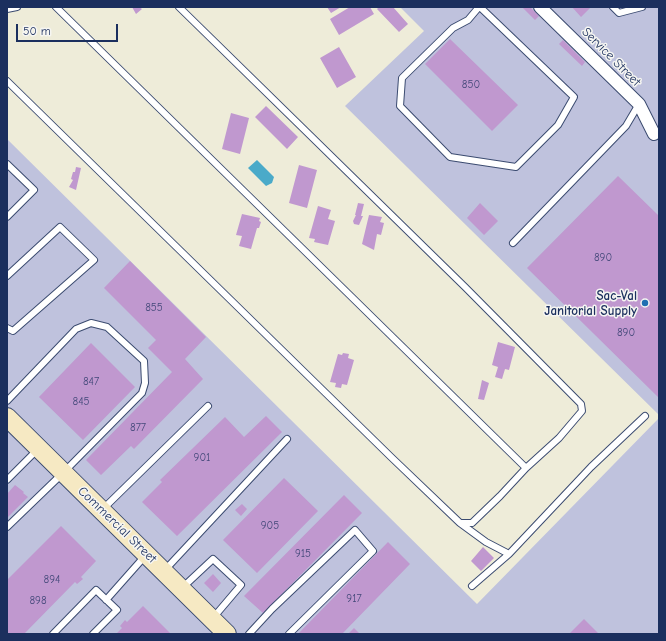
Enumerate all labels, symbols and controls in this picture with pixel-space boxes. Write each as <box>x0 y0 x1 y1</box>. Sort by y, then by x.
scale bar <box>18 16 120 42</box>
text: 50 m <box>23 24 51 38</box>
street label: Service Street <box>578 24 644 90</box>
house number: 850 <box>462 78 480 92</box>
house number: 890 <box>594 251 612 265</box>
place label: Sac-Val Janitorial Supply <box>544 288 637 319</box>
marker: Sac-Val Janitorial Supply <box>640 298 650 308</box>
house number: 855 <box>145 301 163 315</box>
house number: 890 <box>617 326 635 340</box>
house number: 847 <box>83 375 99 389</box>
house number: 845 <box>73 395 89 409</box>
house number: 877 <box>130 421 146 435</box>
house number: 901 <box>194 451 210 465</box>
street label: Commercial Street <box>74 484 160 566</box>
house number: 905 <box>261 519 279 533</box>
house number: 915 <box>295 547 311 561</box>
house number: 894 <box>44 573 60 587</box>
house number: 917 <box>346 592 362 606</box>
house number: 898 <box>29 594 47 608</box>

